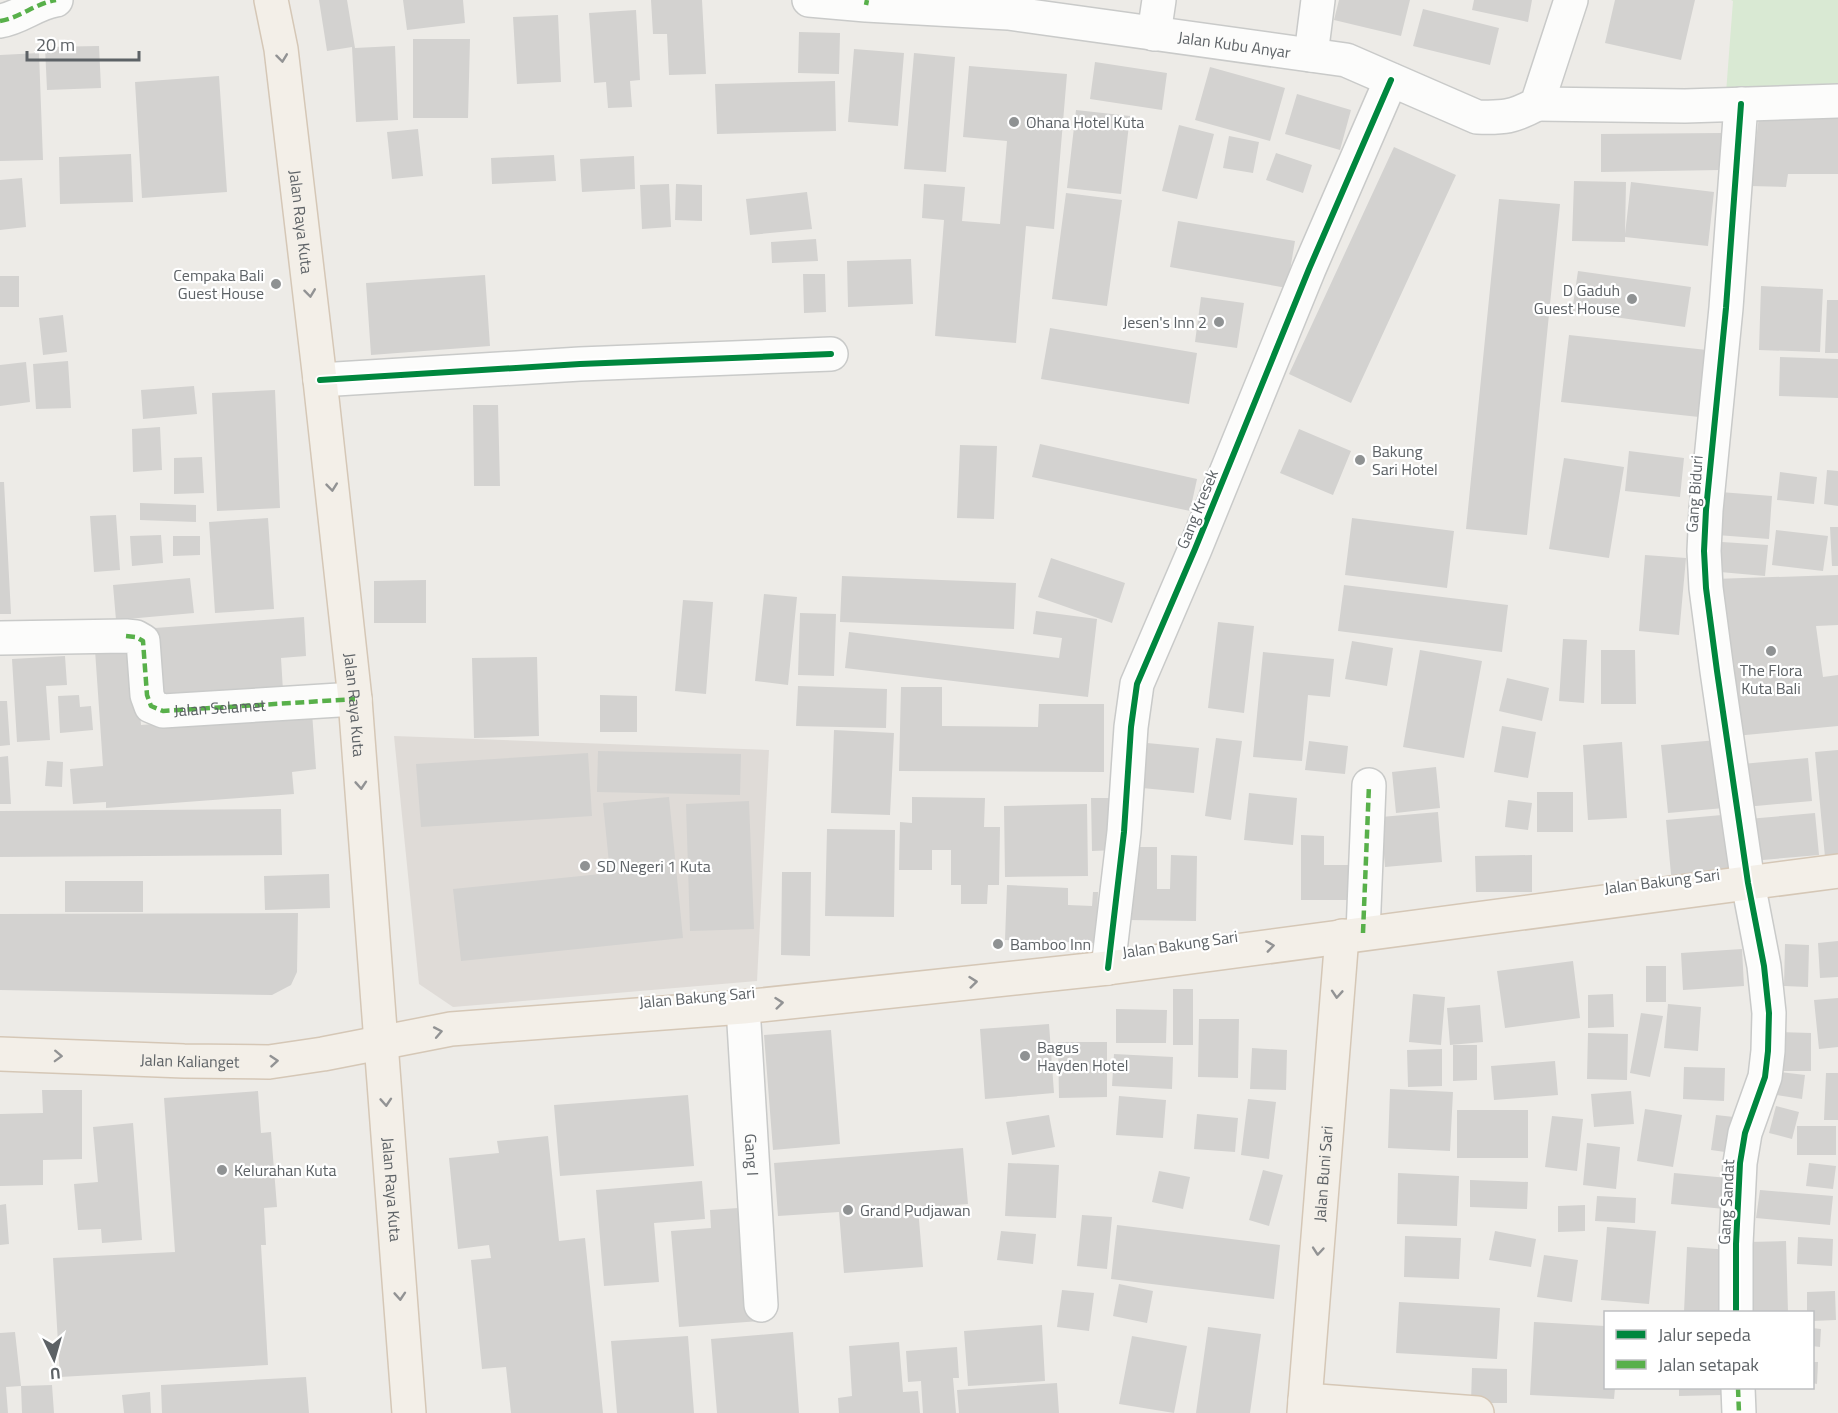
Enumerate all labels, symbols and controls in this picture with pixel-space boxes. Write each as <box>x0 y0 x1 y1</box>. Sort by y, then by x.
scale bar <box>27 24 140 62</box>
street label: Jalan Kubu Anyar <box>1176 25 1293 64</box>
text: 20 m <box>36 31 75 58</box>
one-way arrow <box>275 53 287 62</box>
place label: Ohana Hotel Kuta <box>1026 110 1144 134</box>
marker: Ohana Hotel Kuta <box>1007 115 1021 129</box>
street label: Jalan Raya Kuta <box>283 168 319 275</box>
place label: Cempaka Bali Guest House <box>173 263 264 305</box>
marker: Cempaka Bali Guest House <box>269 277 283 291</box>
place label: D Gaduh Guest House <box>1534 278 1620 320</box>
one-way arrow <box>303 288 316 297</box>
marker: D Gaduh Guest House <box>1625 292 1639 306</box>
place label: Jesen's Inn 2 <box>1123 310 1207 334</box>
marker: Jesen's Inn 2 <box>1212 315 1226 329</box>
place label: Bakung Sari Hotel <box>1372 439 1438 481</box>
marker: Bakung Sari Hotel <box>1353 453 1367 467</box>
street label: Gang Biduri <box>1679 454 1709 534</box>
street label: Gang Kresek <box>1170 465 1224 552</box>
one-way arrow <box>325 482 338 491</box>
marker: The Flora Kuta Bali <box>1764 644 1778 658</box>
street label: Jalan Raya Kuta <box>338 651 371 758</box>
place label: The Flora Kuta Bali <box>1740 658 1802 700</box>
street label: Jalan Selamet <box>173 693 267 722</box>
one-way arrow <box>354 781 367 790</box>
place label: SD Negeri 1 Kuta <box>597 854 711 878</box>
marker: SD Negeri 1 Kuta <box>578 859 592 873</box>
street label: Jalan Bakung Sari <box>1603 862 1721 900</box>
street label: Jalan Bakung Sari <box>1121 924 1239 964</box>
place label: Bamboo Inn <box>1010 932 1091 956</box>
marker: Bamboo Inn <box>991 937 1005 951</box>
one-way arrow <box>1266 940 1275 952</box>
one-way arrow <box>968 976 977 989</box>
street label: Jalan Bakung Sari <box>638 980 756 1014</box>
one-way arrow <box>1331 990 1344 999</box>
one-way arrow <box>774 997 783 1010</box>
one-way arrow <box>433 1026 443 1039</box>
place label: Bagus Hayden Hotel <box>1037 1035 1128 1077</box>
street label: Jalan Kalianget <box>140 1047 240 1074</box>
marker: Bagus Hayden Hotel <box>1018 1049 1032 1063</box>
one-way arrow <box>54 1050 63 1063</box>
one-way arrow <box>270 1055 279 1068</box>
one-way arrow <box>379 1097 392 1106</box>
street label: Jalan Buni Sari <box>1307 1125 1339 1223</box>
street label: Gang I <box>739 1133 765 1177</box>
street label: Jalan Raya Kuta <box>376 1136 408 1242</box>
place label: Kelurahan Kuta <box>234 1158 336 1182</box>
street label: Gang Sandat <box>1712 1158 1740 1245</box>
marker: Kelurahan Kuta <box>215 1163 229 1177</box>
place label: Grand Pudjawan <box>860 1198 971 1222</box>
marker: Grand Pudjawan <box>841 1203 855 1217</box>
one-way arrow <box>1311 1247 1324 1256</box>
one-way arrow <box>394 1292 407 1301</box>
legend <box>1604 1311 1814 1389</box>
text: Jalur sepeda <box>1658 1321 1751 1348</box>
north arrow <box>24 1329 84 1389</box>
text: Jalan setapak <box>1658 1351 1759 1378</box>
text: U <box>49 1362 62 1386</box>

